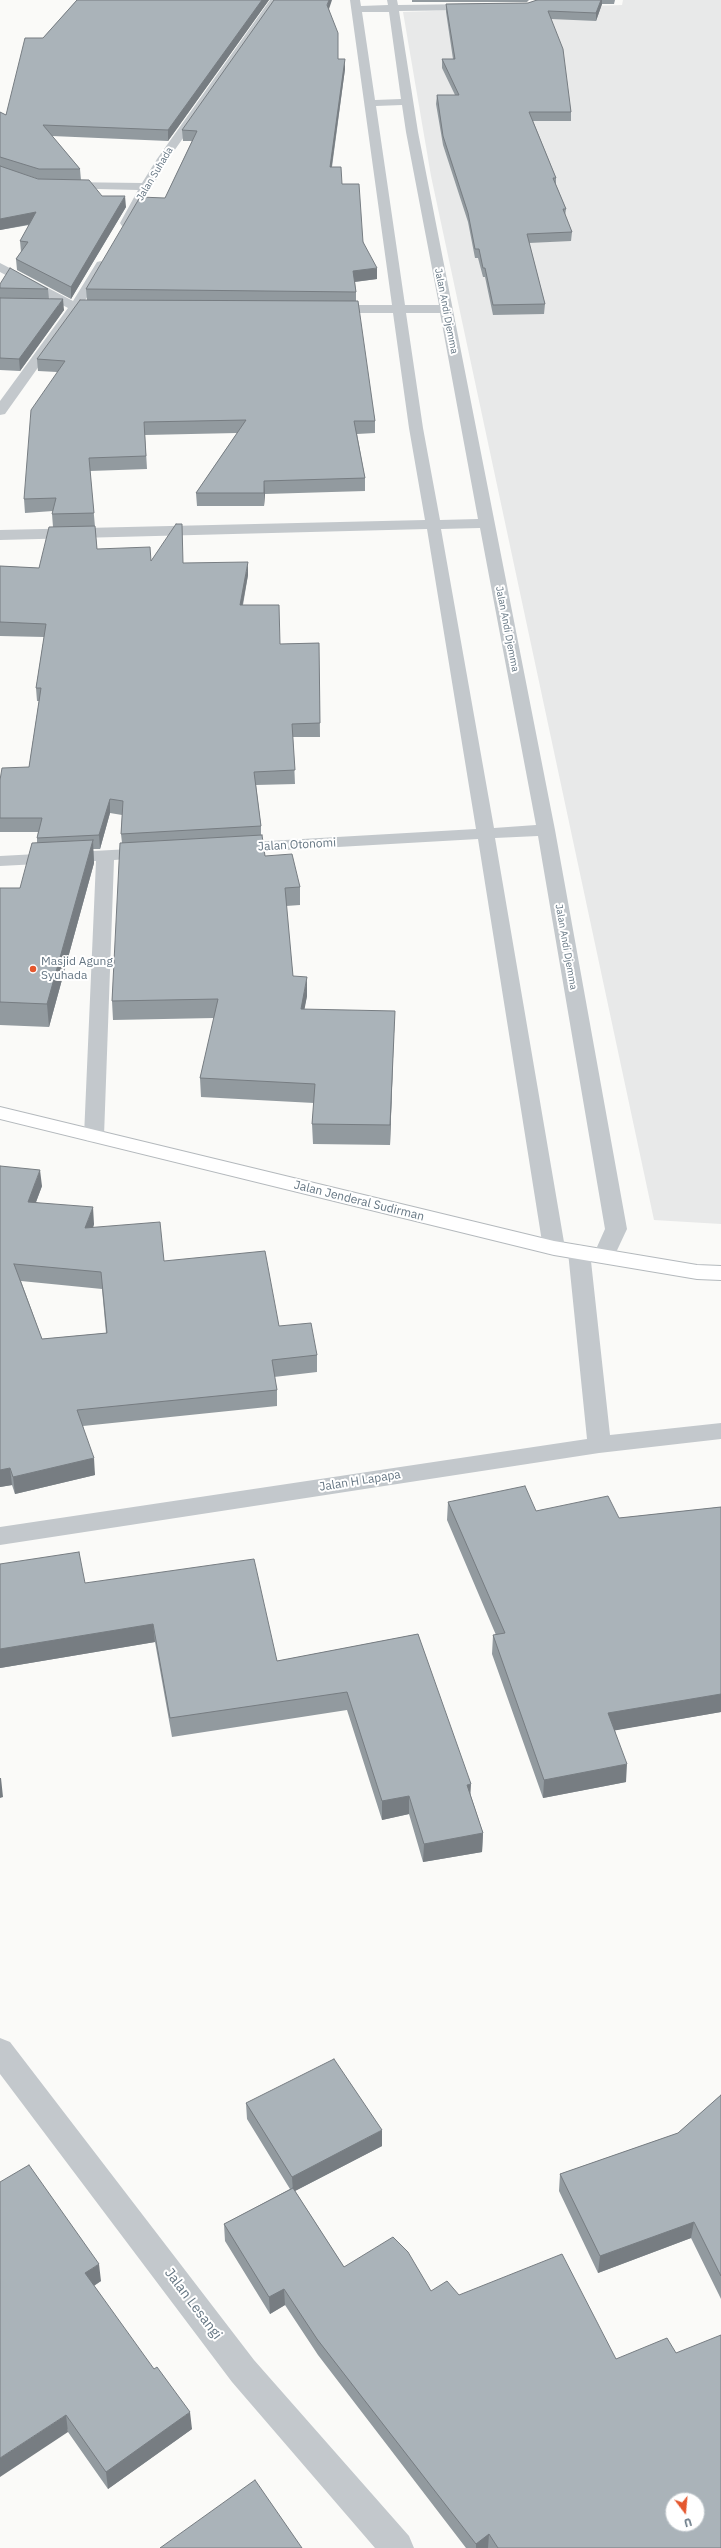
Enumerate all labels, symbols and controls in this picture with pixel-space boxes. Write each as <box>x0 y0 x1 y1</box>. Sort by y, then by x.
street label: Jalan Suhada <box>134 145 176 203</box>
street label: Jalan Andi Djemma <box>432 267 460 355</box>
street label: Jalan Andi Djemma <box>493 585 521 673</box>
street label: Jalan Otonomi <box>258 836 336 854</box>
street label: Jalan Andi Djemma <box>553 903 579 991</box>
place label: Masjid Agung Syuhada <box>41 955 113 983</box>
marker: Masjid Agung Syuhada <box>28 964 38 974</box>
street label: Jalan Jenderal Sudirman <box>292 1178 426 1224</box>
street label: Jalan H Lapapa <box>318 1467 402 1495</box>
street label: Jalan Lesangi <box>161 2265 225 2343</box>
north arrow <box>665 2492 705 2532</box>
text: U <box>682 2515 694 2530</box>

